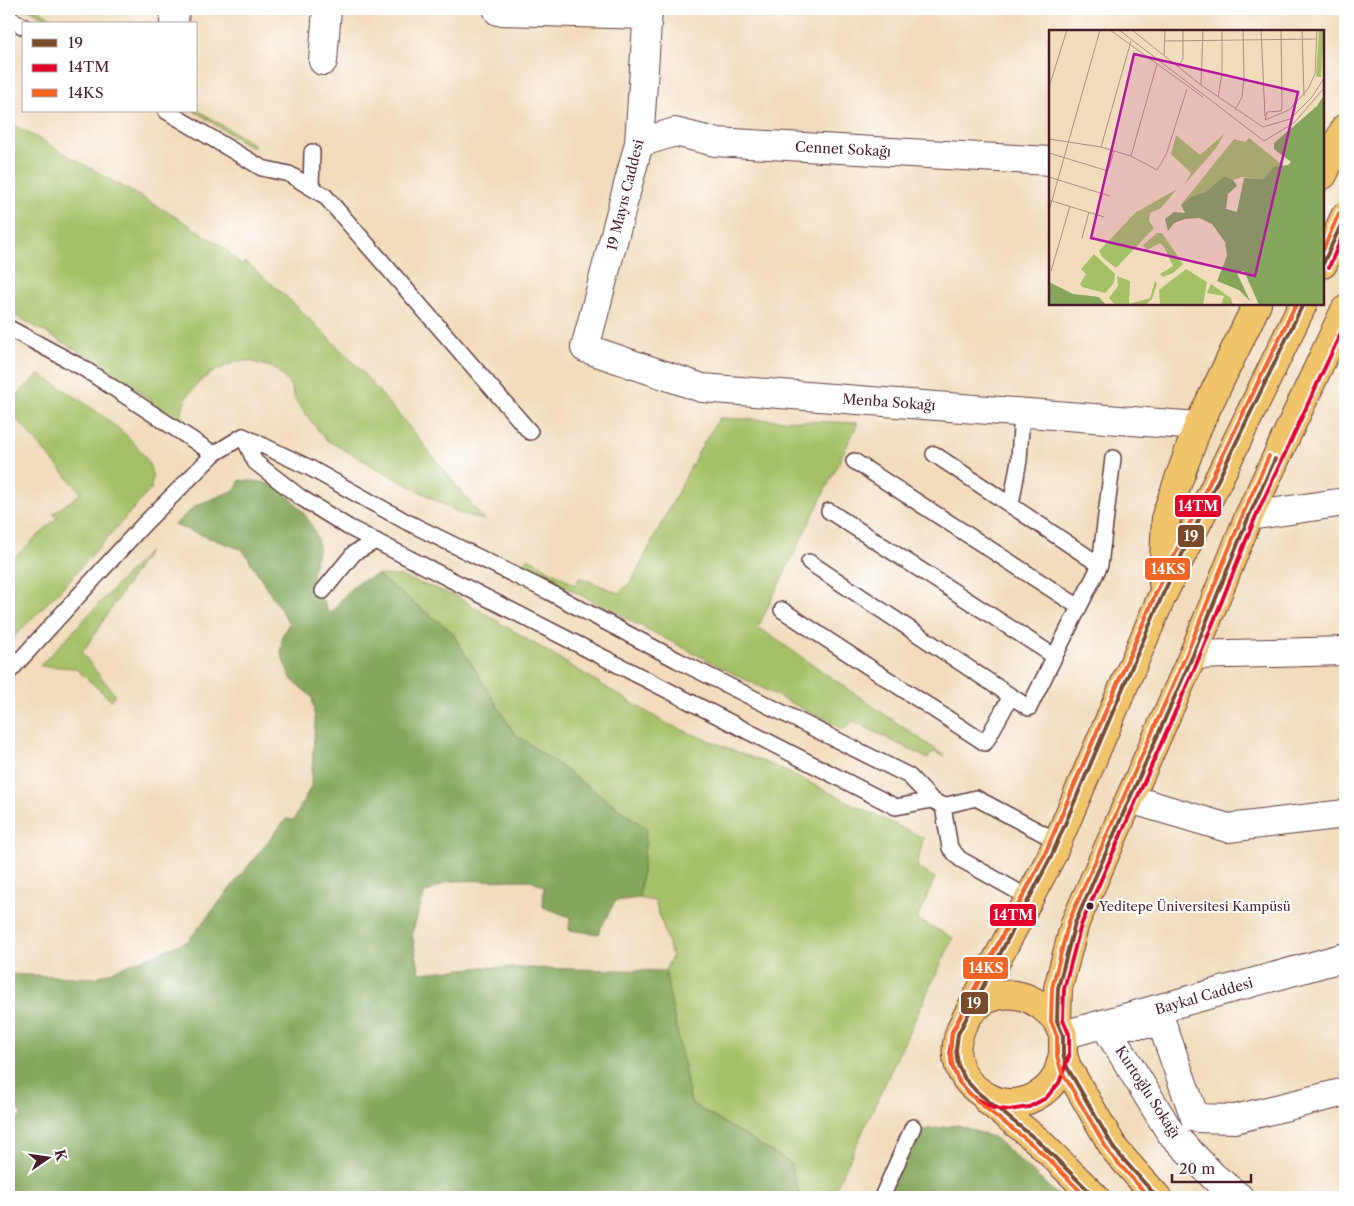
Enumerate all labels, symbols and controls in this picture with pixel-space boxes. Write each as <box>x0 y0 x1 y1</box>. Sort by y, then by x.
legend <box>22 22 198 112</box>
inset map <box>1049 30 1324 305</box>
text: 19 <box>68 33 83 52</box>
text: 14TM <box>68 57 109 76</box>
text: 14KS <box>68 83 104 102</box>
street label: 19 Mayıs Caddesi <box>602 137 648 253</box>
street label: Cennet Sokağı <box>794 137 892 161</box>
street label: Menba Sokağı <box>842 390 936 414</box>
line badge: 14TM <box>1174 494 1222 518</box>
text: 14TM <box>1178 497 1218 515</box>
line badge: 19 <box>1177 524 1205 548</box>
text: 19 <box>1184 527 1198 545</box>
line badge: 14KS <box>1144 557 1191 581</box>
text: 14KS <box>1151 560 1185 578</box>
place label: Yeditepe Üniversitesi Kampüsü <box>1098 898 1291 914</box>
marker: Yeditepe Üniversitesi Kampüsü <box>1085 901 1095 911</box>
line badge: 14TM <box>989 903 1037 927</box>
text: 14TM <box>993 906 1033 924</box>
line badge: 14KS <box>962 956 1009 980</box>
text: 14KS <box>969 959 1003 977</box>
street label: Baykal Caddesi <box>1153 973 1255 1019</box>
line badge: 19 <box>960 991 989 1015</box>
text: 19 <box>967 994 981 1012</box>
street label: Kurtoğlu Sokağı <box>1111 1042 1185 1142</box>
north arrow <box>22 1134 72 1184</box>
text: K <box>51 1148 71 1163</box>
scale bar <box>1172 1151 1250 1183</box>
text: 20 m <box>1179 1159 1215 1178</box>

